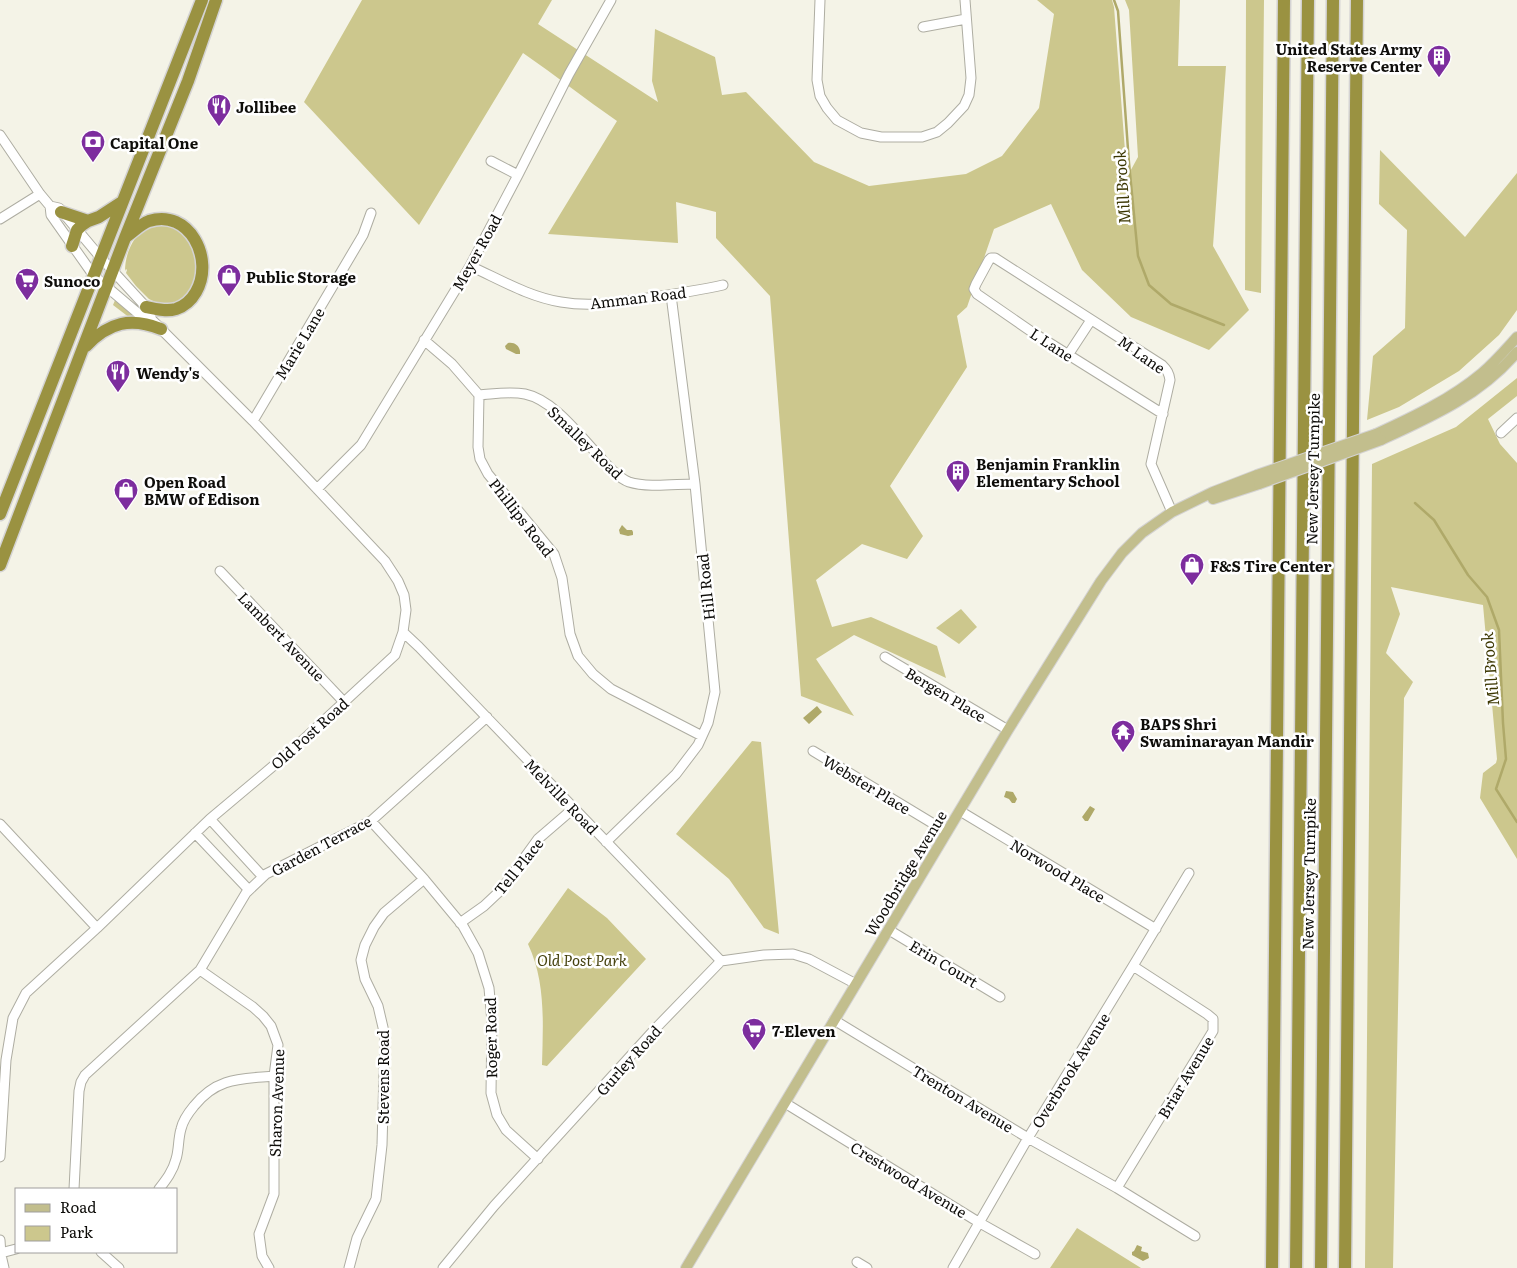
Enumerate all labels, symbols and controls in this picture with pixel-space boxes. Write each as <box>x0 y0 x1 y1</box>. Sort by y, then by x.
place label: United States Army Reserve Center <box>1276 37 1423 77</box>
building icon: United States Army Reserve Center <box>1426 44 1452 78</box>
restaurant icon: Jollibee <box>206 93 232 127</box>
place label: Jollibee <box>236 95 297 118</box>
bank icon: Capital One <box>80 129 106 163</box>
place label: Capital One <box>110 131 199 154</box>
water label: Mill Brook <box>1106 149 1136 225</box>
street label: Meyer Road <box>445 209 507 295</box>
shop icon: Public Storage <box>216 263 242 297</box>
place label: Public Storage <box>246 265 356 288</box>
supermarket icon: Sunoco <box>14 267 40 301</box>
place label: Sunoco <box>44 269 100 292</box>
street label: Amman Road <box>588 280 688 314</box>
street label: Marie Lane <box>268 302 330 383</box>
street label: L Lane <box>1026 321 1078 367</box>
street label: M Lane <box>1114 329 1171 379</box>
restaurant icon: Wendy's <box>105 359 131 393</box>
place label: Wendy's <box>136 361 200 384</box>
street label: New Jersey Turnpike <box>1299 393 1325 545</box>
street label: Smalley Road <box>543 400 629 484</box>
place label: Benjamin Franklin Elementary School <box>976 452 1121 492</box>
building icon: Benjamin Franklin Elementary School <box>945 459 971 493</box>
place label: Open Road BMW of Edison <box>144 470 260 510</box>
street label: Phillips Road <box>484 473 560 561</box>
shop icon: Open Road BMW of Edison <box>113 477 139 511</box>
street label: Hill Road <box>690 552 720 622</box>
shop icon: F&S Tire Center <box>1179 552 1205 586</box>
place label: F&S Tire Center <box>1210 554 1332 577</box>
street label: Lambert Avenue <box>233 586 331 686</box>
water label: Mill Brook <box>1474 631 1504 707</box>
street label: Bergen Place <box>901 661 991 727</box>
street label: Old Post Road <box>265 692 353 774</box>
place label: BAPS Shri Swaminarayan Mandir <box>1140 712 1314 752</box>
temple icon: BAPS Shri Swaminarayan Mandir <box>1110 719 1136 753</box>
street label: Webster Place <box>819 749 915 819</box>
street label: Melville Road <box>520 753 604 839</box>
street label: New Jersey Turnpike <box>1295 798 1321 950</box>
street label: Woodbridge Avenue <box>858 805 952 940</box>
street label: Garden Terrace <box>267 809 375 881</box>
street label: Tell Place <box>488 832 548 900</box>
street label: Norwood Place <box>1006 833 1110 908</box>
street label: Erin Court <box>905 933 983 993</box>
park label: Old Post Park <box>537 948 628 971</box>
street label: Roger Road <box>478 997 502 1079</box>
street label: Overbrook Avenue <box>1025 1008 1115 1132</box>
supermarket icon: 7-Eleven <box>741 1017 767 1051</box>
place label: 7-Eleven <box>772 1019 836 1042</box>
street label: Gurley Road <box>590 1020 666 1100</box>
street label: Stevens Road <box>371 1030 394 1124</box>
street label: Briar Avenue <box>1151 1031 1219 1123</box>
street label: Sharon Avenue <box>263 1048 289 1157</box>
street label: Trenton Avenue <box>908 1059 1018 1138</box>
street label: Crestwood Avenue <box>846 1135 972 1223</box>
legend <box>15 1188 178 1253</box>
text: Road <box>60 1195 96 1218</box>
text: Park <box>60 1220 94 1243</box>

